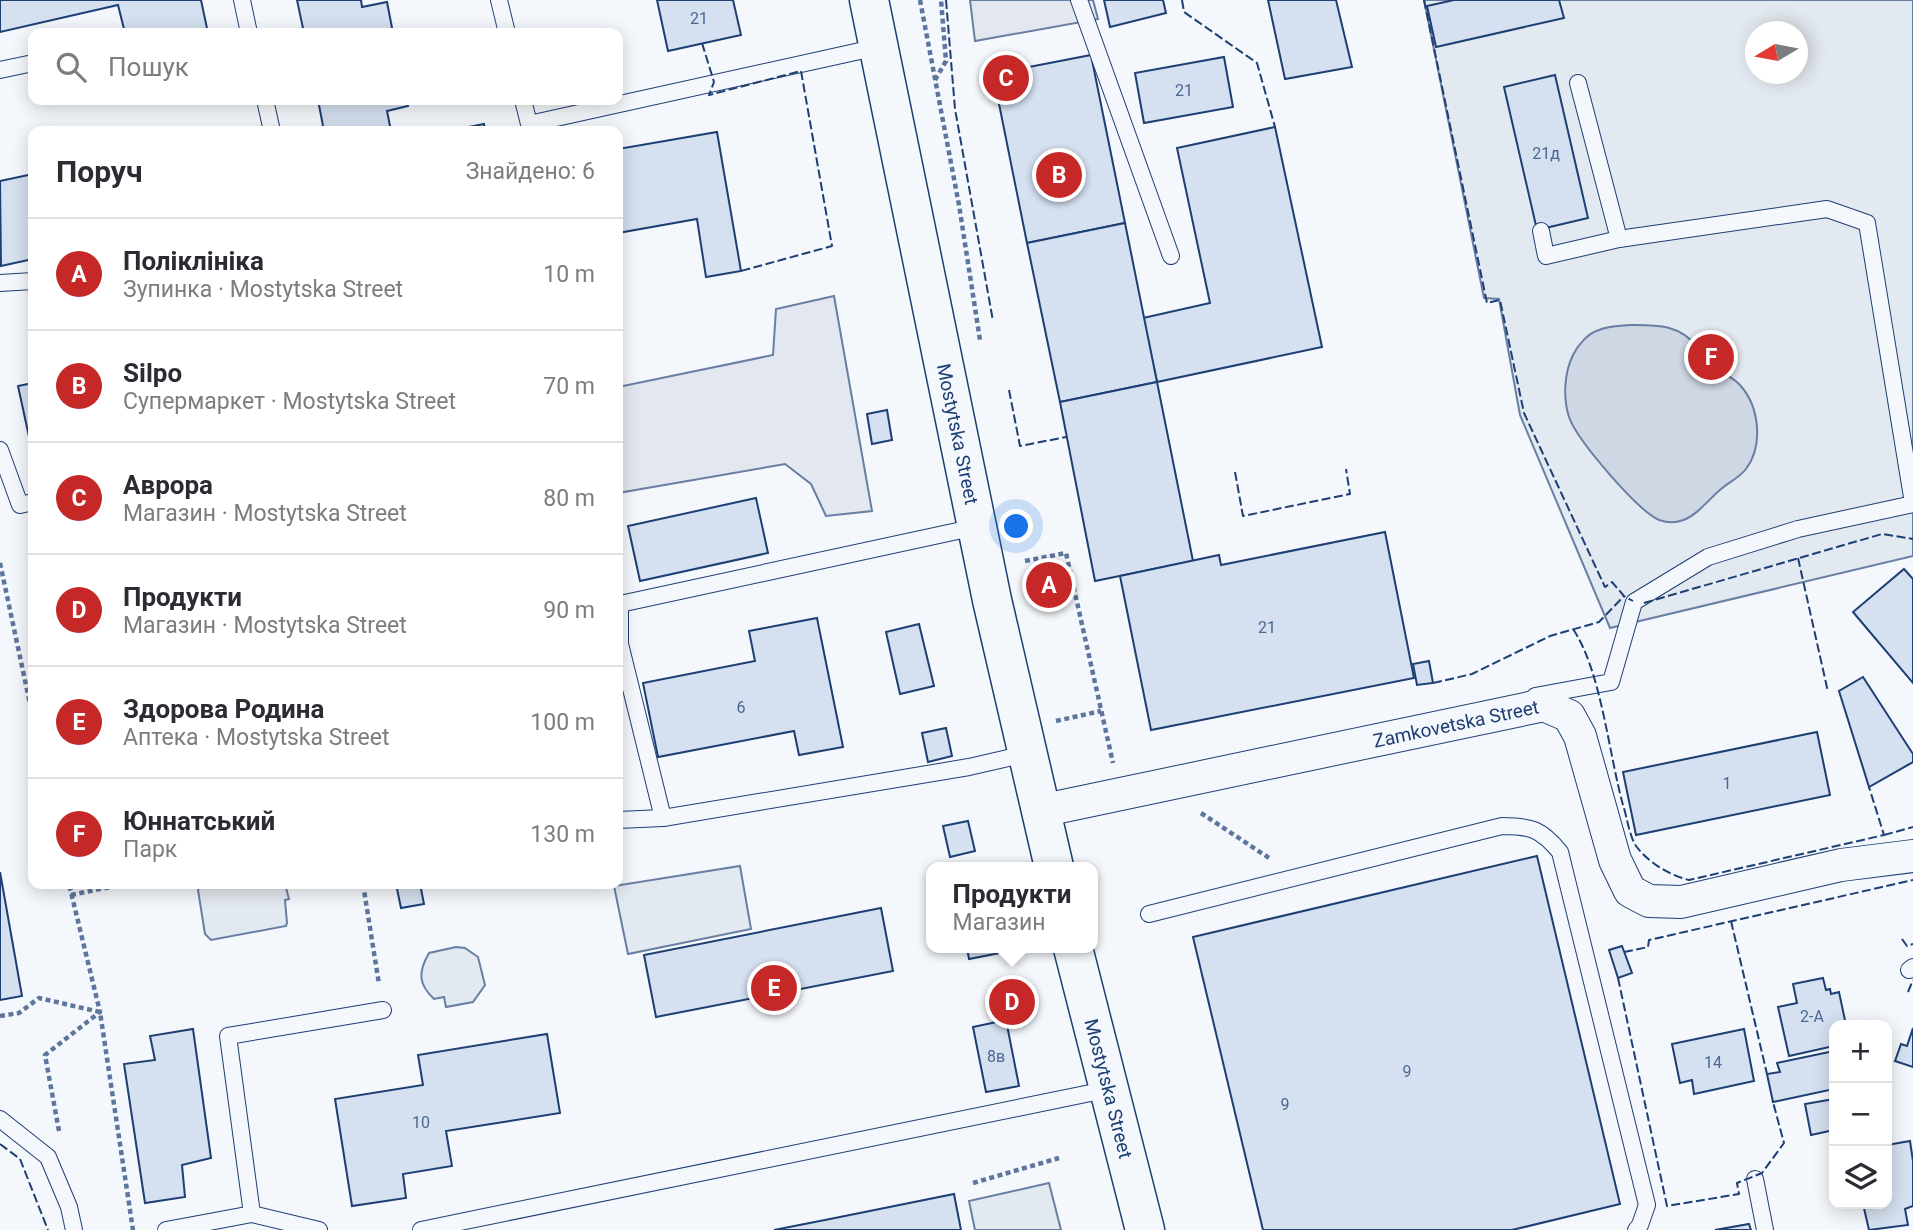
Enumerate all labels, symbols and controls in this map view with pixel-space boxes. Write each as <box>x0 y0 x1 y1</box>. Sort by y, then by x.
house number: 21 <box>690 9 708 28</box>
north arrow <box>1745 21 1808 84</box>
search box <box>28 28 623 105</box>
icon: search <box>52 48 90 86</box>
text: Пошук <box>108 52 189 82</box>
pin: C <box>983 52 1029 104</box>
house number: 21 <box>1175 81 1193 100</box>
house number: 21д <box>1532 144 1560 163</box>
pin: B <box>1036 149 1082 201</box>
text: Поруч <box>56 154 143 189</box>
text: Знайдено: 6 <box>466 158 595 185</box>
text: Поліклініка <box>123 246 264 276</box>
text: A <box>71 261 87 288</box>
text: 10 m <box>543 261 595 288</box>
text: Зупинка · Mostytska Street <box>123 276 403 303</box>
pin: F <box>1688 331 1734 383</box>
text: Silpo <box>123 358 182 388</box>
street label: Mostytska Street <box>932 362 983 507</box>
text: B <box>72 373 86 400</box>
text: 70 m <box>543 373 595 400</box>
text: Супермаркет · Mostytska Street <box>123 388 456 415</box>
text: Аврора <box>123 470 213 500</box>
text: C <box>71 485 87 512</box>
text: 80 m <box>543 485 595 512</box>
text: Магазин · Mostytska Street <box>123 500 407 527</box>
your location <box>999 509 1033 543</box>
pin: A <box>1026 559 1072 611</box>
text: Продукти <box>123 582 242 612</box>
text: D <box>72 597 86 624</box>
text: 90 m <box>543 597 595 624</box>
text: Магазин · Mostytska Street <box>123 612 407 639</box>
house number: 21 <box>1258 618 1276 637</box>
text: Здорова Родина <box>123 694 324 724</box>
street label: Zamkovetska Street <box>1371 695 1541 753</box>
house number: 6 <box>737 698 746 717</box>
text: E <box>73 709 85 736</box>
text: 100 m <box>530 709 595 736</box>
text: Аптека · Mostytska Street <box>123 724 389 751</box>
house number: 1 <box>1723 774 1732 793</box>
text: Юннатський <box>123 806 275 836</box>
text: F <box>73 821 85 848</box>
text: 130 m <box>530 821 595 848</box>
text: Парк <box>123 836 177 863</box>
popup <box>926 862 1098 953</box>
text: Продукти <box>953 879 1071 909</box>
text: Магазин <box>953 909 1046 936</box>
pin: E <box>751 962 797 1014</box>
pin: D <box>989 976 1035 1028</box>
house number: 2-А <box>1800 1007 1824 1026</box>
street label: Mostytska Street <box>1080 1016 1137 1161</box>
map controls <box>1829 1020 1892 1209</box>
button: + <box>1829 1020 1892 1083</box>
house number: 8в <box>987 1047 1005 1066</box>
house number: 14 <box>1704 1053 1722 1072</box>
house number: 9 <box>1403 1062 1412 1081</box>
button: − <box>1829 1083 1892 1146</box>
house number: 9 <box>1281 1095 1290 1114</box>
house number: 10 <box>412 1113 430 1132</box>
button: layers <box>1829 1146 1892 1209</box>

